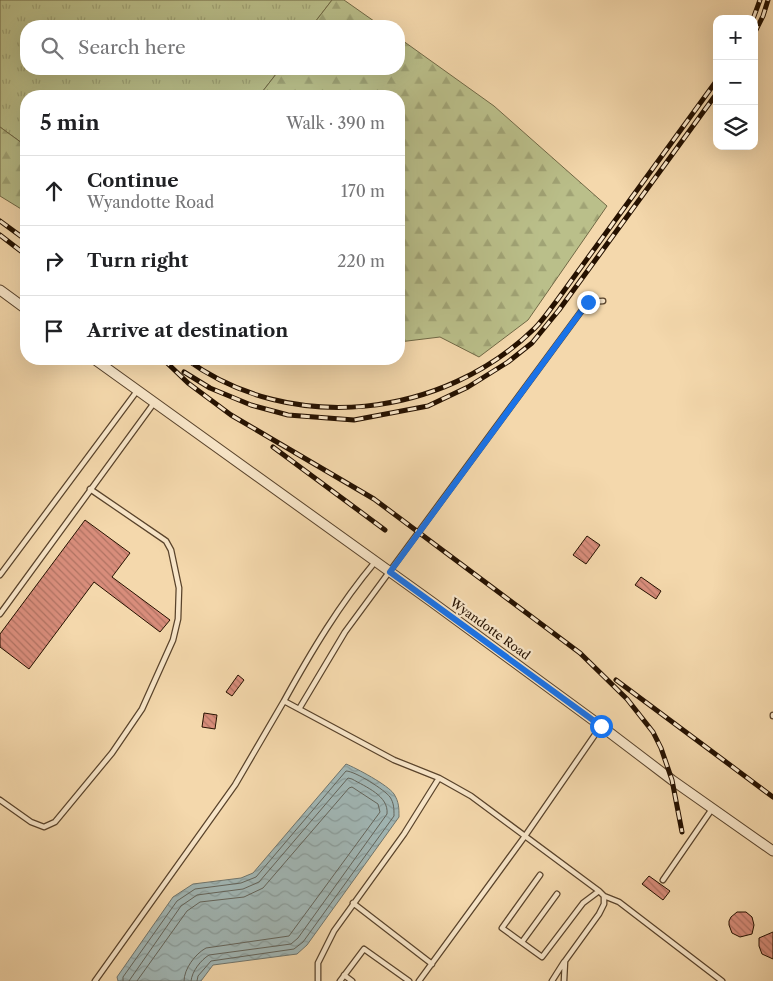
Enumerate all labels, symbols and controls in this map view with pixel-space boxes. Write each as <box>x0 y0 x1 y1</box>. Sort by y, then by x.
map controls <box>713 15 758 150</box>
button: + <box>713 15 758 60</box>
search box <box>20 20 405 75</box>
icon: search <box>38 34 66 62</box>
text: Search here <box>78 36 186 59</box>
button: − <box>713 60 758 105</box>
button: layers <box>713 105 758 150</box>
text: 5 min <box>40 110 100 135</box>
text: Walk · 390 m <box>286 113 385 133</box>
text: Continue <box>87 169 179 192</box>
icon: ahead <box>40 177 68 205</box>
text: 170 m <box>341 181 385 201</box>
text: Wyandotte Road <box>87 192 214 212</box>
icon: right <box>40 247 68 275</box>
text: Turn right <box>87 249 188 272</box>
text: 220 m <box>337 251 385 271</box>
route end <box>577 291 600 314</box>
icon: arrive <box>40 317 68 345</box>
text: Arrive at destination <box>87 319 288 342</box>
street label: Wyandotte Road <box>446 594 534 663</box>
route start <box>590 715 613 738</box>

